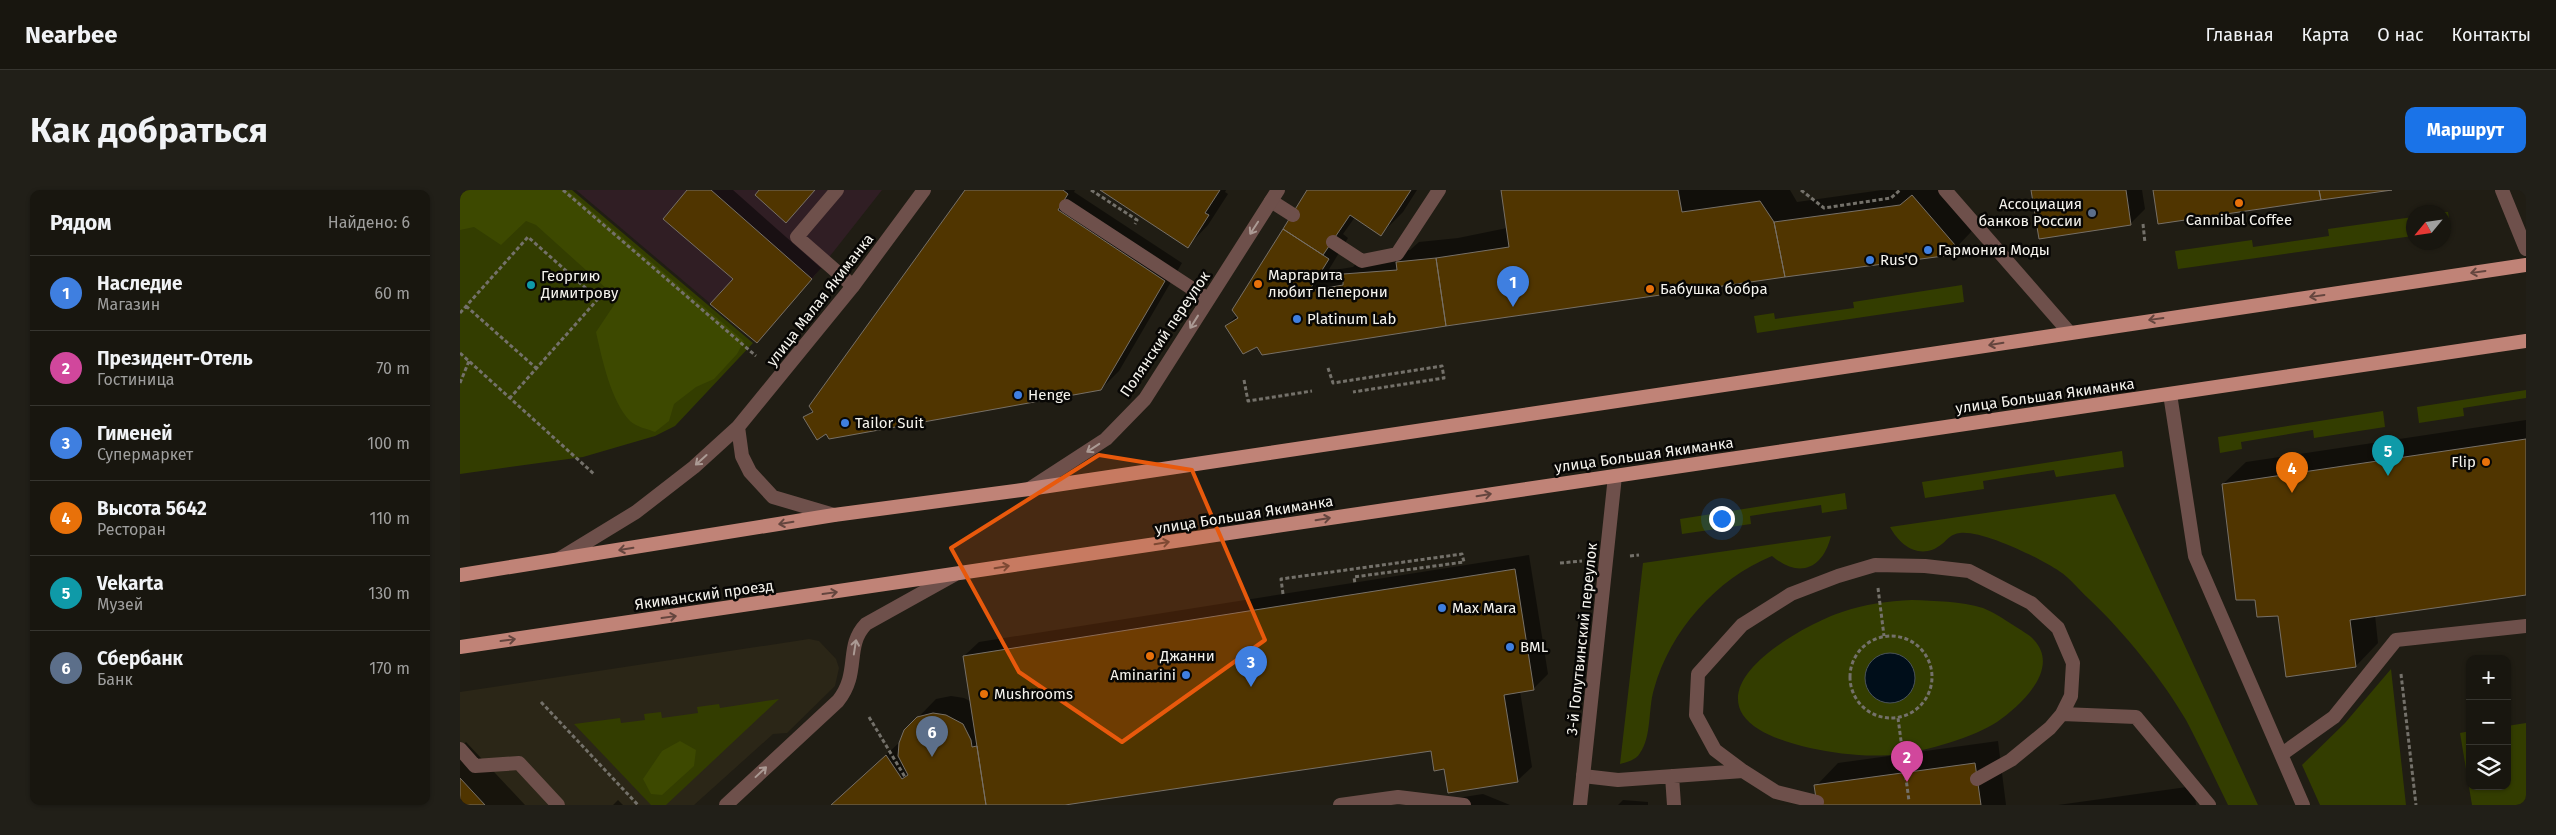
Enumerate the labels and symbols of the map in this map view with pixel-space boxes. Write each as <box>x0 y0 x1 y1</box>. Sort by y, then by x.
place label: Ассоциация банков России <box>1978 195 2082 230</box>
marker: Cannibal Coffee <box>2233 197 2245 209</box>
north arrow <box>2406 205 2451 250</box>
marker: Ассоциация банков России <box>2086 207 2098 219</box>
place label: Cannibal Coffee <box>2186 211 2292 229</box>
one-way arrow <box>1249 221 1259 235</box>
street label: улица Малая Якиманка <box>763 230 877 370</box>
place label: Гармония Моды <box>1938 241 2050 259</box>
marker: Гармония Моды <box>1922 244 1934 256</box>
place label: Rus'O <box>1880 251 1918 269</box>
marker: Rus'O <box>1864 254 1876 266</box>
place label: Маргарита любит Пеперони <box>1268 266 1388 301</box>
pin: 1 <box>1497 266 1529 307</box>
place label: Георгию Димитрову <box>540 267 619 302</box>
street label: Полянский переулок <box>1116 267 1214 400</box>
one-way arrow <box>2470 267 2486 277</box>
marker: Маргарита любит Пеперони <box>1252 278 1264 290</box>
marker: Георгию Димитрову <box>525 279 537 291</box>
place label: Бабушка бобра <box>1660 280 1768 298</box>
marker: Бабушка бобра <box>1644 283 1656 295</box>
one-way arrow <box>2309 291 2325 301</box>
place label: Platinum Lab <box>1307 310 1396 328</box>
marker: Platinum Lab <box>1291 313 1303 325</box>
one-way arrow <box>1188 315 1198 329</box>
one-way arrow <box>2149 315 2165 325</box>
one-way arrow <box>1988 339 2004 349</box>
street label: улица Большая Якиманка <box>1954 375 2136 417</box>
place label: Henge <box>1028 386 1071 404</box>
marker: Henge <box>1012 389 1024 401</box>
place label: Tailor Suit <box>855 414 924 432</box>
marker: Tailor Suit <box>839 417 851 429</box>
street label: улица Большая Якиманка <box>1553 434 1735 476</box>
pin: 5 <box>2372 435 2404 476</box>
one-way arrow <box>1086 442 1100 453</box>
pin: 4 <box>2276 452 2308 493</box>
place label: Flip <box>2451 453 2476 471</box>
one-way arrow <box>695 454 708 466</box>
marker: Flip <box>2480 456 2492 468</box>
one-way arrow <box>1476 490 1492 500</box>
street label: улица Большая Якиманка <box>1153 492 1335 538</box>
your location <box>1709 506 1735 532</box>
one-way arrow <box>1315 514 1331 524</box>
one-way arrow <box>779 518 795 528</box>
one-way arrow <box>1154 538 1170 548</box>
street label: 3-й Голутвинский переулок <box>1563 542 1601 736</box>
one-way arrow <box>618 544 634 554</box>
one-way arrow <box>993 562 1009 572</box>
street label: Якиманский проезд <box>633 576 775 614</box>
one-way arrow <box>821 588 837 598</box>
place label: Max Mara <box>1452 599 1516 617</box>
marker: Max Mara <box>1436 602 1448 614</box>
one-way arrow <box>661 611 677 621</box>
one-way arrow <box>500 635 516 645</box>
place label: BML <box>1520 638 1549 656</box>
one-way arrow <box>850 640 860 656</box>
marker: BML <box>1504 641 1516 653</box>
pin: 3 <box>1235 646 1267 687</box>
place label: Джанни <box>1159 647 1215 665</box>
marker: Джанни <box>1144 650 1156 662</box>
place label: Aminarini <box>1110 666 1176 684</box>
marker: Aminarini <box>1180 669 1192 681</box>
place label: Mushrooms <box>994 685 1073 703</box>
marker: Mushrooms <box>978 688 990 700</box>
pin: 6 <box>916 716 948 757</box>
pin: 2 <box>1891 741 1923 782</box>
one-way arrow <box>755 766 768 778</box>

